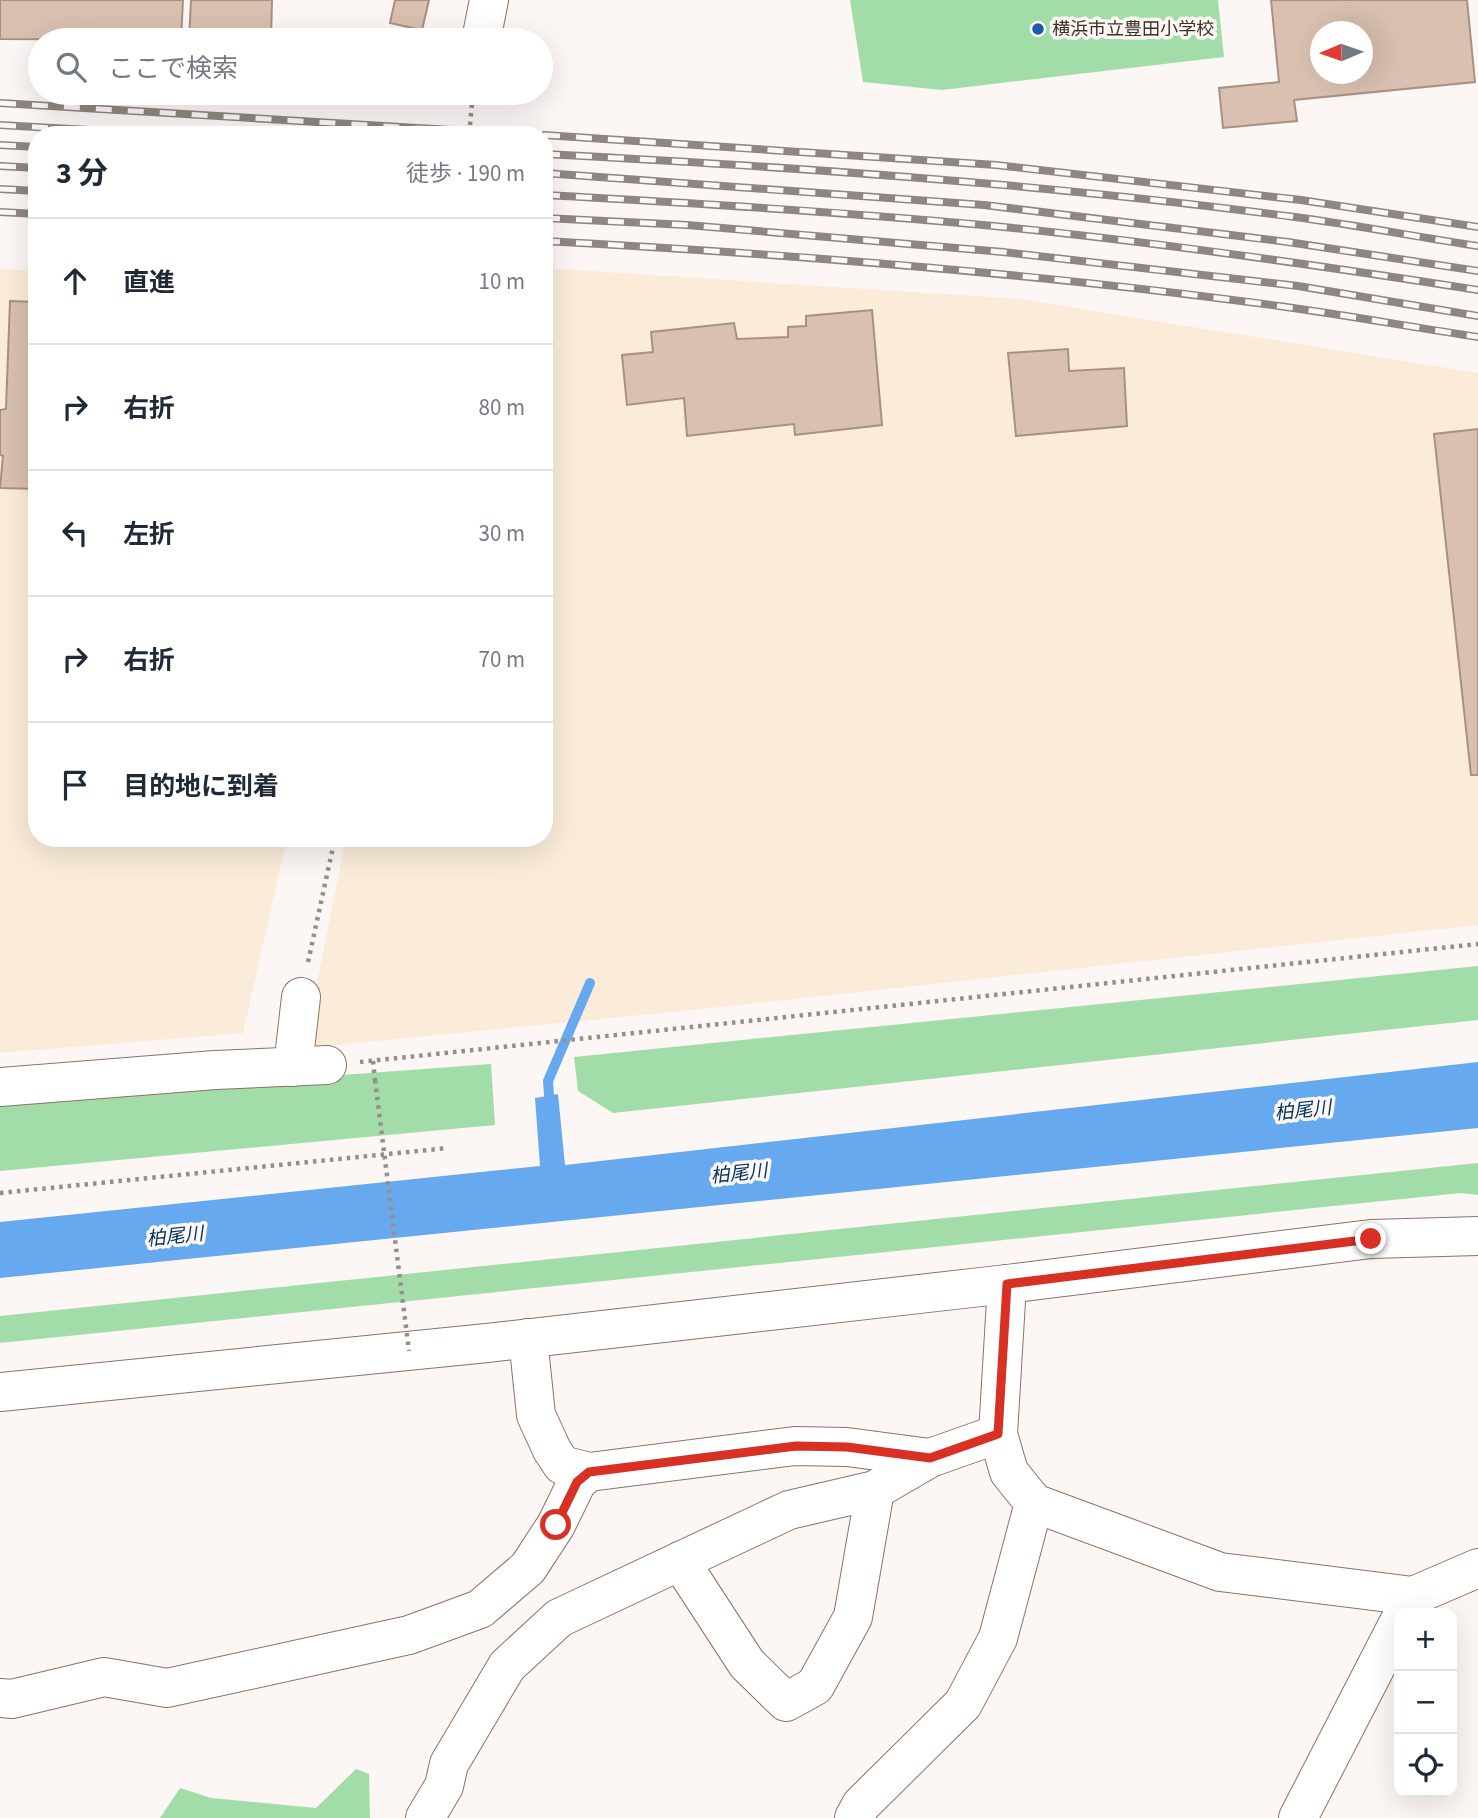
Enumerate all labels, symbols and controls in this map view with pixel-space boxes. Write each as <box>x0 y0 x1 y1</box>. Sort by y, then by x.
place label: 横浜市立豊田小学校 <box>1052 17 1214 42</box>
marker: 横浜市立豊田小学校 <box>1030 21 1046 37</box>
north arrow <box>1310 21 1373 84</box>
search box <box>28 28 553 105</box>
icon: search <box>52 48 90 86</box>
text: ここで検索 <box>108 50 238 87</box>
text: 3 分 <box>56 152 108 195</box>
text: 徒歩 · 190 m <box>406 157 525 190</box>
icon: ahead <box>56 262 94 300</box>
text: 直進 <box>123 264 175 301</box>
text: 10 m <box>478 265 525 298</box>
icon: right <box>56 388 94 426</box>
text: 右折 <box>123 390 175 427</box>
text: 80 m <box>478 391 525 424</box>
icon: left <box>56 514 94 552</box>
text: 左折 <box>123 516 175 553</box>
text: 30 m <box>478 517 525 550</box>
icon: right <box>56 640 94 678</box>
text: 右折 <box>123 642 175 679</box>
text: 70 m <box>478 643 525 676</box>
icon: arrive <box>56 766 94 804</box>
text: 目的地に到着 <box>123 768 279 805</box>
water label: 柏尾川 <box>1273 1094 1335 1127</box>
water label: 柏尾川 <box>709 1157 771 1190</box>
water label: 柏尾川 <box>145 1220 207 1253</box>
route end <box>1355 1223 1386 1254</box>
route start <box>540 1509 571 1540</box>
map controls <box>1394 1608 1457 1797</box>
button: + <box>1394 1608 1457 1671</box>
button: − <box>1394 1671 1457 1734</box>
button: locate <box>1394 1734 1457 1797</box>

